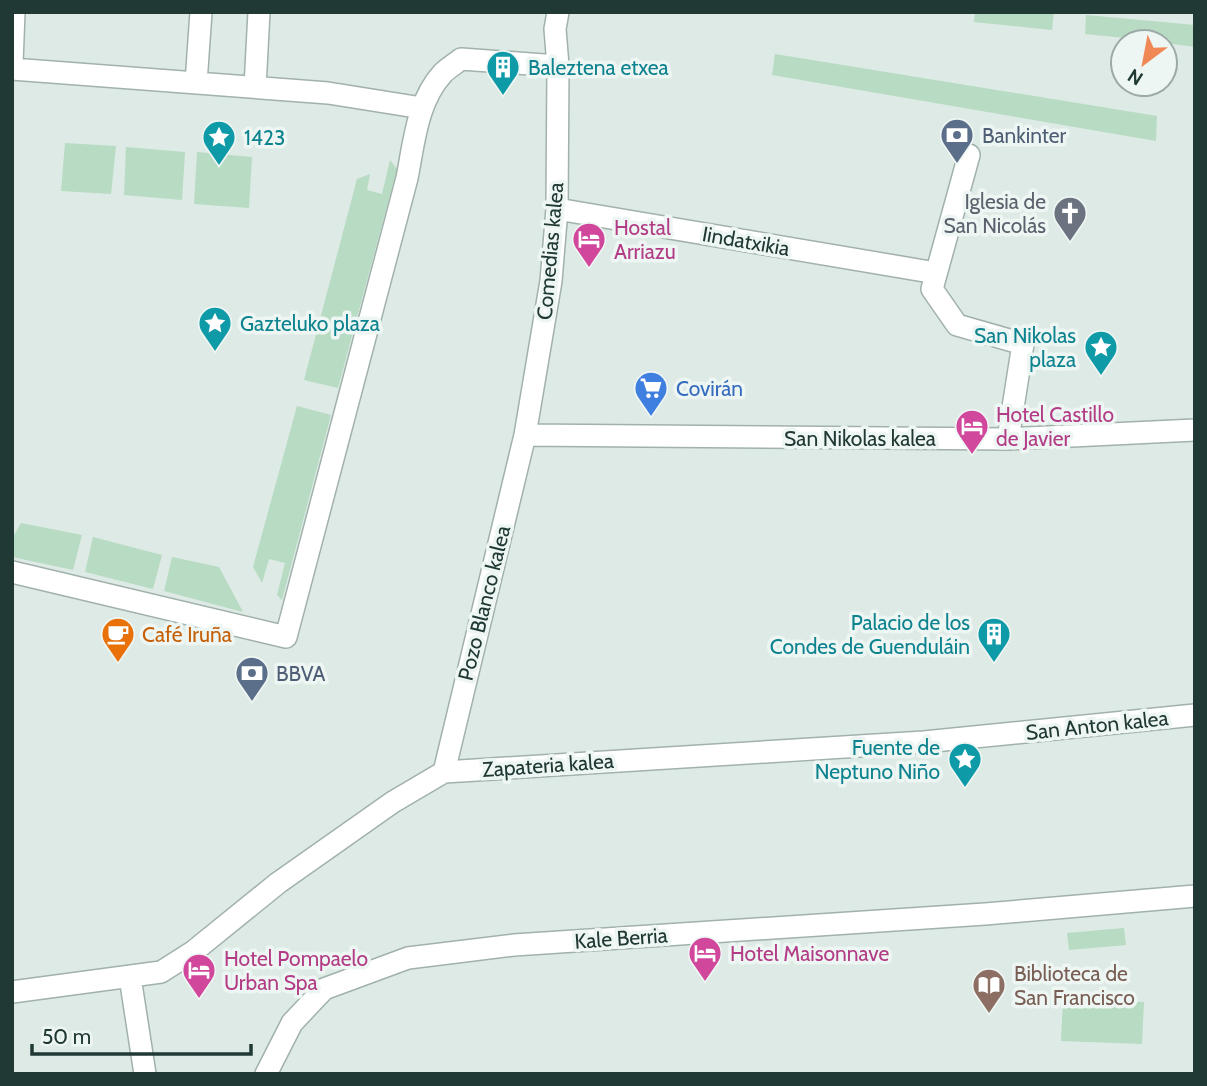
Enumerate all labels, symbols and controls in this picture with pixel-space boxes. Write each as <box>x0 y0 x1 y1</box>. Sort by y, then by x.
north arrow <box>1109 28 1179 98</box>
building icon: Baleztena etxea <box>484 48 522 97</box>
place label: Baleztena etxea <box>528 55 669 80</box>
text: N <box>1123 64 1147 90</box>
bank icon: Bankinter <box>938 116 976 165</box>
place icon: 1423 <box>200 118 238 167</box>
place label: Bankinter <box>982 123 1067 148</box>
place label: 1423 <box>244 125 285 150</box>
street label: Comedias kalea <box>532 181 568 321</box>
place label: Iglesia de San Nicolás <box>943 189 1046 238</box>
church icon: Iglesia de San Nicolás <box>1051 194 1089 243</box>
place label: Hostal Arriazu <box>614 215 676 264</box>
hotel icon: Hostal Arriazu <box>570 220 608 269</box>
street label: Iindatxikia <box>700 221 792 261</box>
place icon: Gazteluko plaza <box>196 304 234 353</box>
place label: Gazteluko plaza <box>240 311 380 336</box>
place label: San Nikolas plaza <box>974 323 1076 372</box>
place icon: San Nikolas plaza <box>1082 328 1120 377</box>
supermarket icon: Covirán <box>632 369 670 418</box>
place label: Covirán <box>676 376 743 401</box>
place label: Hotel Castillo de Javier <box>996 402 1114 451</box>
hotel icon: Hotel Castillo de Javier <box>953 407 991 456</box>
street label: San Nikolas kalea <box>784 426 936 451</box>
street label: Pozo Blanco kalea <box>453 523 515 683</box>
place label: Palacio de los Condes de Guenduláin <box>770 610 970 659</box>
cafe icon: Café Iruña <box>99 615 137 664</box>
building icon: Palacio de los Condes de Guenduláin <box>975 615 1013 664</box>
place label: Café Iruña <box>142 622 232 647</box>
bank icon: BBVA <box>233 654 271 703</box>
place label: BBVA <box>276 661 326 686</box>
street label: San Anton kalea <box>1024 705 1170 745</box>
place label: Fuente de Neptuno Niño <box>815 735 940 784</box>
place icon: Fuente de Neptuno Niño <box>946 740 984 789</box>
street label: Zapateria kalea <box>481 748 615 782</box>
street label: Kale Berria <box>574 922 668 954</box>
hotel icon: Hotel Maisonnave <box>686 934 724 983</box>
place label: Hotel Maisonnave <box>730 941 889 966</box>
place label: Hotel Pompaelo Urban Spa <box>224 946 368 995</box>
hotel icon: Hotel Pompaelo Urban Spa <box>180 951 218 1000</box>
place label: Biblioteca de San Francisco <box>1014 961 1135 1010</box>
library icon: Biblioteca de San Francisco <box>970 966 1008 1015</box>
scale bar <box>32 1012 250 1056</box>
text: 50 m <box>42 1024 91 1049</box>

